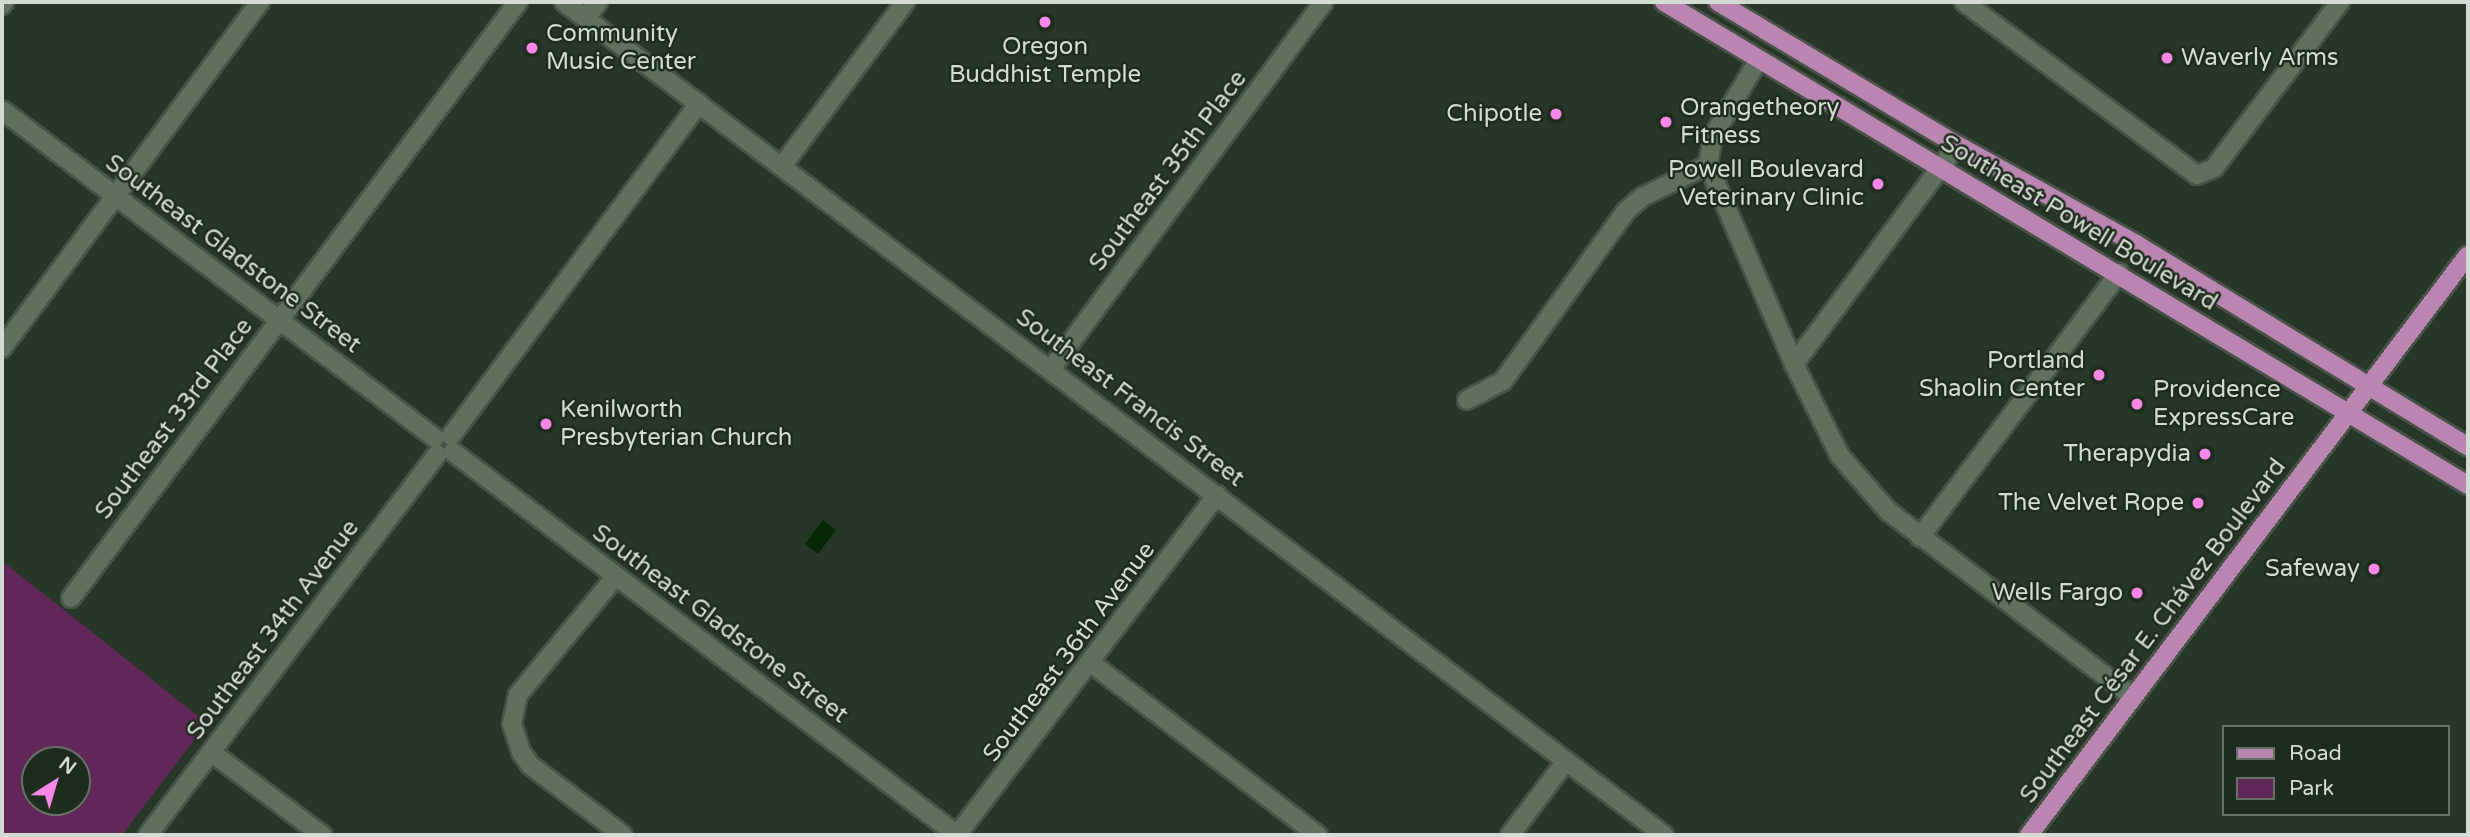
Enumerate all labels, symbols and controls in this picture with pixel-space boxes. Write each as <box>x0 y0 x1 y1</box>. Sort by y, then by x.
marker: Oregon Buddhist Temple <box>1037 14 1053 30</box>
place label: Community Music Center <box>546 20 696 76</box>
place label: Oregon Buddhist Temple <box>949 33 1141 89</box>
marker: Community Music Center <box>524 40 540 56</box>
place label: Waverly Arms <box>2181 44 2339 72</box>
marker: Waverly Arms <box>2159 50 2175 66</box>
street label: Southeast 35th Place <box>1083 65 1253 277</box>
place label: Orangetheory Fitness <box>1680 94 1839 150</box>
place label: Chipotle <box>1446 100 1542 128</box>
marker: Chipotle <box>1548 106 1564 122</box>
marker: Orangetheory Fitness <box>1658 114 1674 130</box>
street label: Southeast Powell Boulevard <box>1935 129 2223 317</box>
street label: Southeast Gladstone Street <box>100 148 366 360</box>
place label: Powell Boulevard Veterinary Clinic <box>1668 156 1864 212</box>
marker: Powell Boulevard Veterinary Clinic <box>1870 176 1886 192</box>
street label: Southeast Francis Street <box>1010 303 1250 493</box>
street label: Southeast 33rd Place <box>89 313 259 525</box>
place label: Portland Shaolin Center <box>1919 347 2085 403</box>
marker: Portland Shaolin Center <box>2091 367 2107 383</box>
place label: Providence ExpressCare <box>2153 376 2294 432</box>
marker: Providence ExpressCare <box>2127 394 2147 414</box>
place label: Kenilworth Presbyterian Church <box>560 396 792 452</box>
marker: Kenilworth Presbyterian Church <box>538 416 554 432</box>
place label: Therapydia <box>2063 440 2191 468</box>
marker: Therapydia <box>2197 446 2213 462</box>
street label: Southeast César E. Chávez Boulevard <box>2014 453 2292 809</box>
place label: The Velvet Rope <box>1998 489 2184 517</box>
marker: The Velvet Rope <box>2190 495 2206 511</box>
street label: Southeast 34th Avenue <box>181 514 365 746</box>
street label: Southeast Gladstone Street <box>587 518 853 730</box>
street label: Southeast 36th Avenue <box>977 536 1161 768</box>
place label: Safeway <box>2265 555 2360 583</box>
marker: Safeway <box>2366 561 2382 577</box>
place label: Wells Fargo <box>1992 579 2123 607</box>
marker: Wells Fargo <box>2129 585 2145 601</box>
legend <box>2222 725 2449 816</box>
text: Road <box>2289 741 2342 766</box>
north arrow <box>21 746 91 816</box>
text: N <box>55 752 80 779</box>
text: Park <box>2289 776 2334 801</box>

